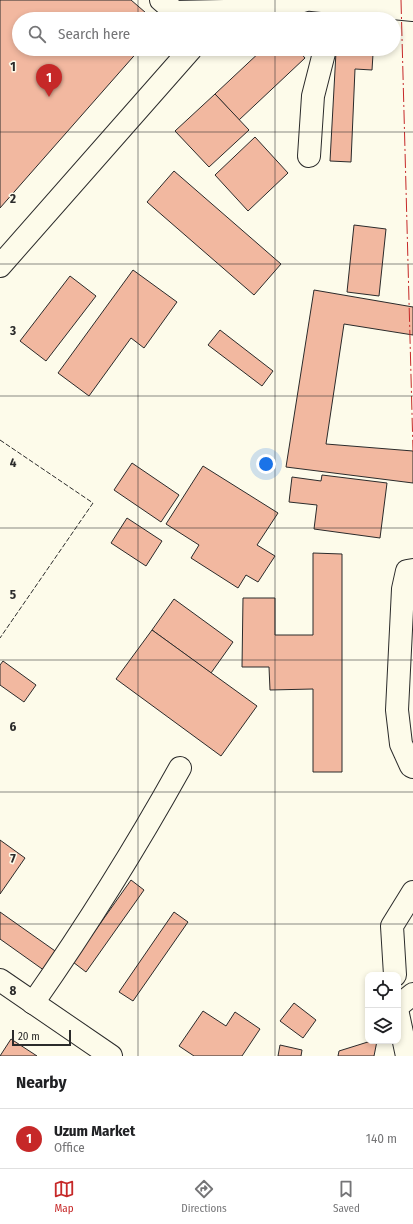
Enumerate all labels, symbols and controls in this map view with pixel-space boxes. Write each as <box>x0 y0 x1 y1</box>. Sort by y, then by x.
search box <box>12 12 401 56</box>
icon: search <box>26 23 48 45</box>
text: Search here <box>58 25 130 43</box>
text: 1 <box>10 59 16 74</box>
pin: 1 <box>36 64 62 97</box>
text: 2 <box>9 191 16 206</box>
text: 3 <box>9 323 16 338</box>
your location <box>256 454 276 474</box>
text: 4 <box>10 455 17 470</box>
text: 5 <box>10 587 16 602</box>
text: 6 <box>10 719 17 734</box>
text: 7 <box>10 851 16 866</box>
map controls <box>365 972 401 1044</box>
button: locate <box>365 972 401 1008</box>
text: 8 <box>10 983 17 998</box>
button: layers <box>365 1008 401 1044</box>
scale bar <box>12 1028 71 1047</box>
text: 20 m <box>18 1030 40 1043</box>
text: Nearby <box>16 1072 67 1093</box>
text: Uzum Market <box>54 1122 135 1140</box>
text: 1 <box>26 1131 32 1146</box>
text: 140 m <box>366 1131 397 1146</box>
text: Office <box>54 1140 85 1155</box>
tab: Map <box>53 1178 75 1215</box>
tab: Directions <box>181 1178 227 1215</box>
tab: Saved <box>333 1178 360 1215</box>

